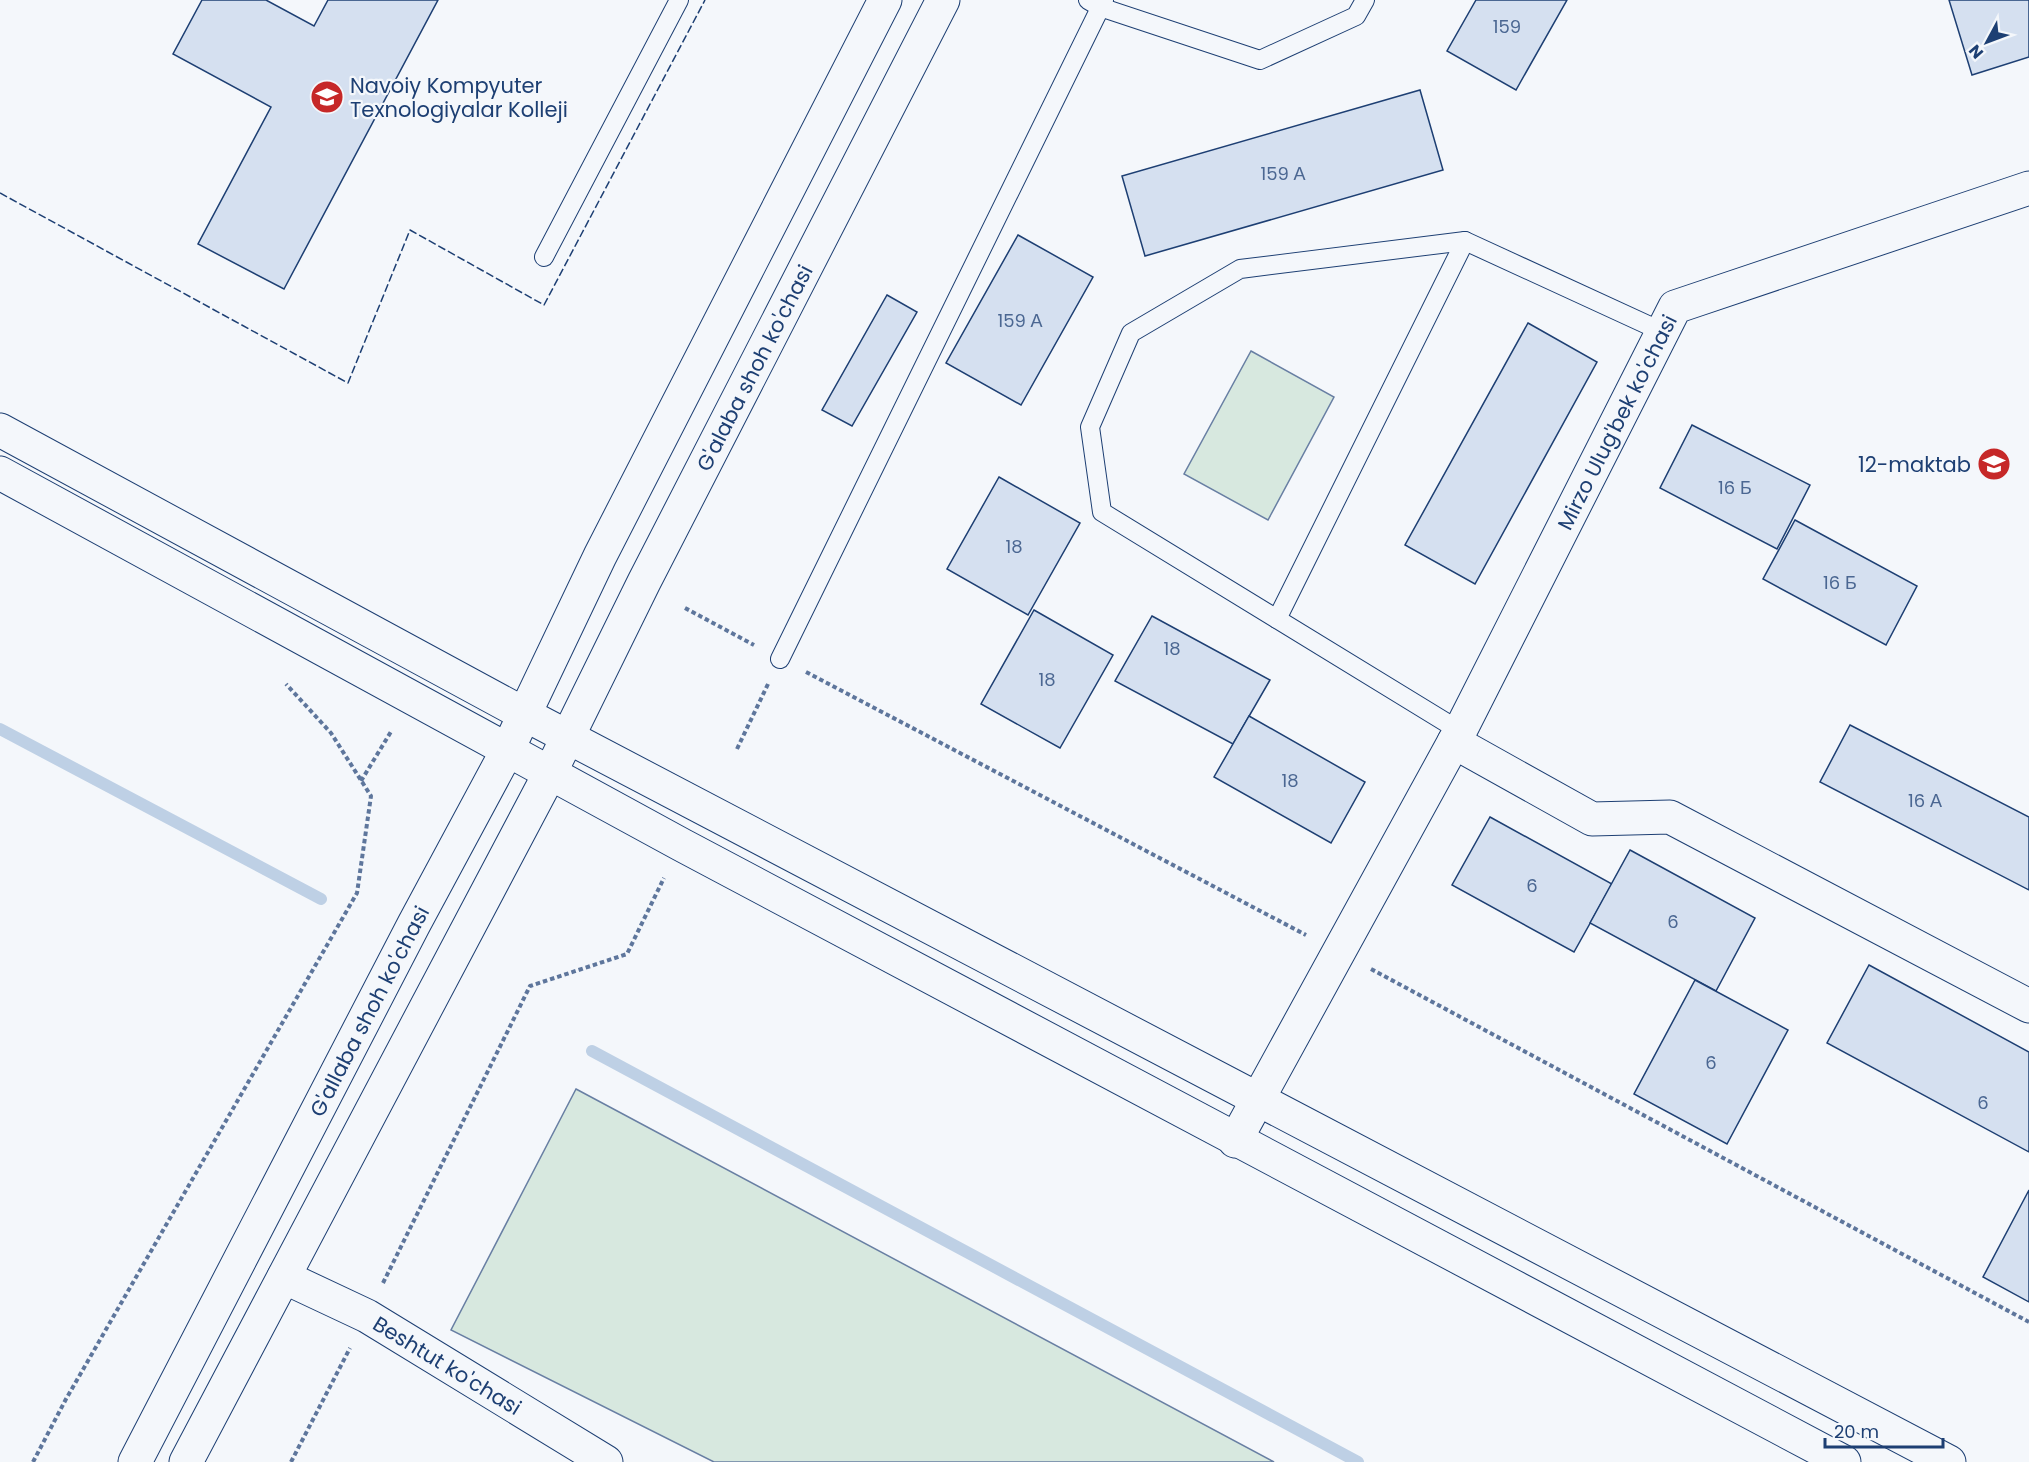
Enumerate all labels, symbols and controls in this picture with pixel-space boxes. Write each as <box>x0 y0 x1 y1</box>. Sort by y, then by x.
north arrow <box>1957 12 2017 72</box>
house number: 159 <box>1493 14 1521 39</box>
text: N <box>1963 39 1989 64</box>
place label: Navoiy Kompyuter Texnologiyalar Kolleji <box>350 71 568 124</box>
school or university icon: Navoiy Kompyuter Texnologiyalar Kolleji <box>309 79 345 115</box>
house number: 159 А <box>1260 161 1306 186</box>
street label: G'alaba shoh ko'chasi <box>689 260 819 476</box>
house number: 159 А <box>997 308 1043 333</box>
street label: Mirzo Ulug'bek ko'chasi <box>1550 309 1683 535</box>
school or university icon: 12-maktab <box>1976 446 2012 482</box>
place label: 12-maktab <box>1858 450 1971 479</box>
house number: 16 Б <box>1718 475 1752 500</box>
house number: 18 <box>1005 534 1023 559</box>
house number: 16 Б <box>1823 570 1857 595</box>
house number: 18 <box>1163 636 1181 661</box>
house number: 18 <box>1038 667 1056 692</box>
house number: 18 <box>1281 768 1299 793</box>
house number: 16 А <box>1908 788 1942 813</box>
house number: 6 <box>1526 873 1538 898</box>
street label: G'allaba shoh ko'chasi <box>302 901 436 1121</box>
house number: 6 <box>1667 909 1679 934</box>
house number: 6 <box>1705 1050 1717 1075</box>
house number: 6 <box>1977 1090 1989 1115</box>
street label: Beshtut ko'chasi <box>368 1309 527 1422</box>
scale bar <box>1825 1411 1944 1449</box>
text: 20 m <box>1834 1419 1879 1444</box>

